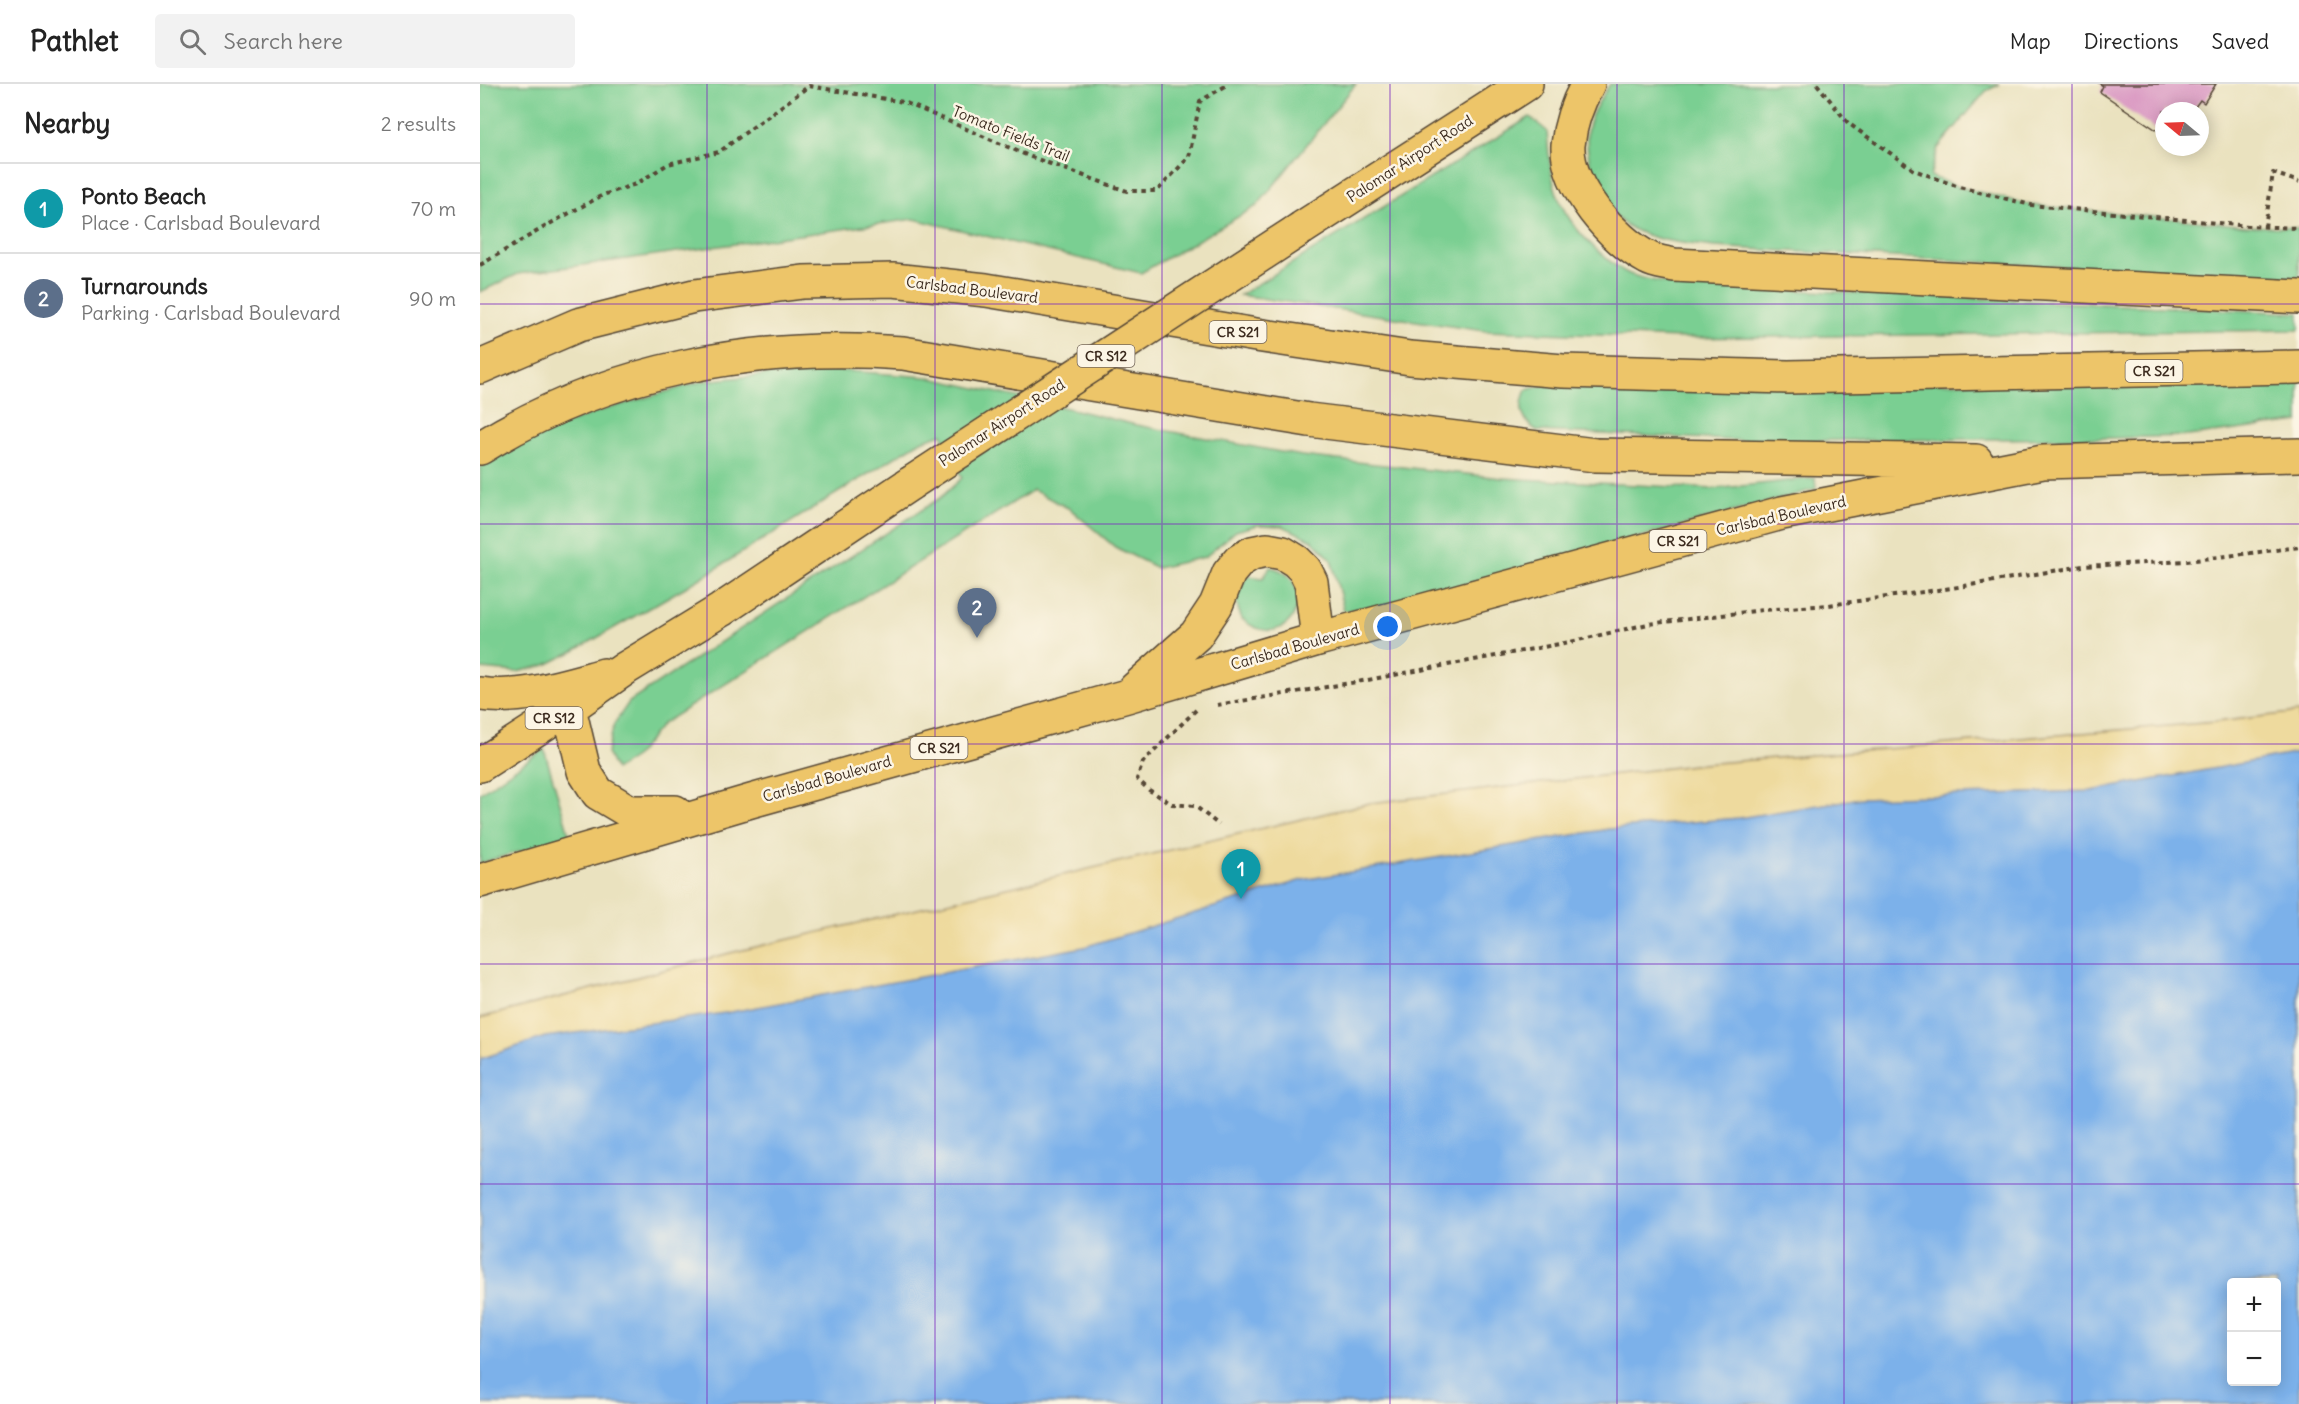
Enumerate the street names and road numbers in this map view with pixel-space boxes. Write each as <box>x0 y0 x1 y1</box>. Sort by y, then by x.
street label: Tomato Fields Trail <box>950 101 1073 166</box>
street label: Palomar Airport Road <box>1343 111 1476 206</box>
street label: Carlsbad Boulevard <box>905 272 1039 307</box>
road number: CR S21 <box>1210 321 1266 343</box>
road number: CR S12 <box>1078 345 1134 367</box>
road number: CR S21 <box>2126 360 2182 382</box>
street label: Palomar Airport Road <box>935 375 1068 470</box>
street label: Carlsbad Boulevard <box>1714 491 1848 540</box>
road number: CR S21 <box>1650 530 1706 552</box>
street label: Carlsbad Boulevard <box>1228 619 1361 674</box>
road number: CR S12 <box>526 707 583 729</box>
road number: CR S21 <box>910 737 968 759</box>
street label: Carlsbad Boulevard <box>760 751 893 806</box>

